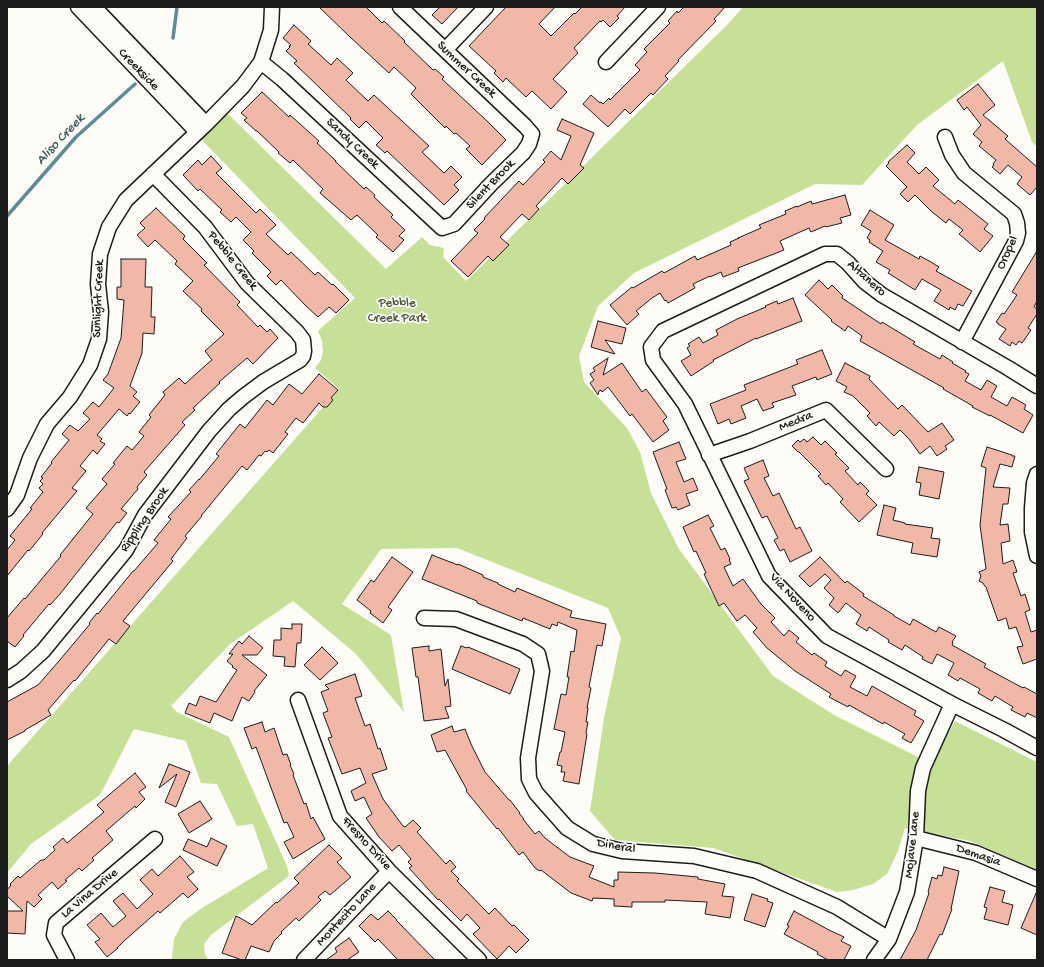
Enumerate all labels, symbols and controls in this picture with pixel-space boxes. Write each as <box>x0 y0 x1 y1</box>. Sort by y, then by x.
street label: Summer Creek <box>433 38 499 102</box>
street label: Creekside <box>114 46 162 94</box>
water label: Aliso Creek <box>33 111 89 169</box>
street label: Sandy Creek <box>322 115 382 173</box>
street label: Silent Brook <box>463 157 519 213</box>
street label: Pebble Creek <box>204 228 260 294</box>
street label: Oropel <box>994 234 1022 272</box>
street label: Altanero <box>843 257 889 301</box>
street label: Sunlight Creek <box>90 260 108 338</box>
park label: Pebble Creek Park <box>368 296 426 327</box>
street label: Medra <box>777 408 815 436</box>
street label: Rippling Brook <box>117 484 173 556</box>
street label: Via Noveno <box>766 570 818 626</box>
street label: Mojave Lane <box>902 811 924 879</box>
street label: Fresno Drive <box>338 814 394 874</box>
street label: Dineral <box>596 836 636 858</box>
street label: Demasia <box>953 841 1003 871</box>
street label: La Vina Drive <box>58 866 122 922</box>
street label: Montecito Lane <box>314 880 380 950</box>

